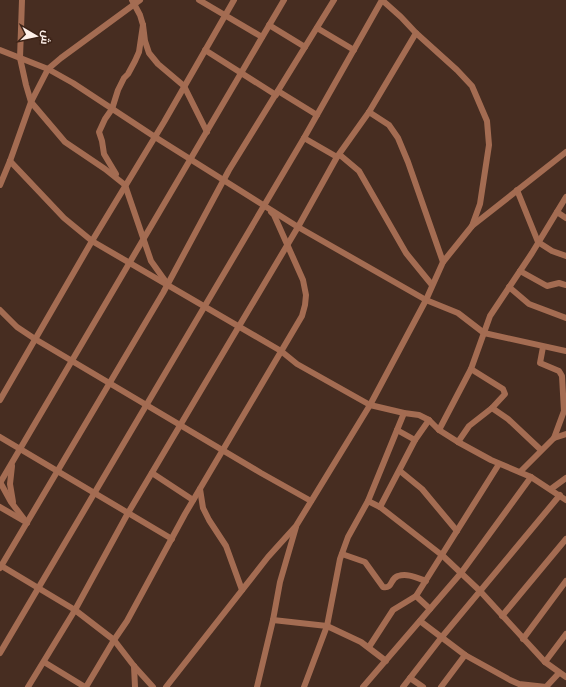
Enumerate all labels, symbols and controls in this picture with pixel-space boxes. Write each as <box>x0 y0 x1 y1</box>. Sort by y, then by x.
north arrow <box>16 16 56 56</box>
text: ش <box>38 29 53 45</box>

